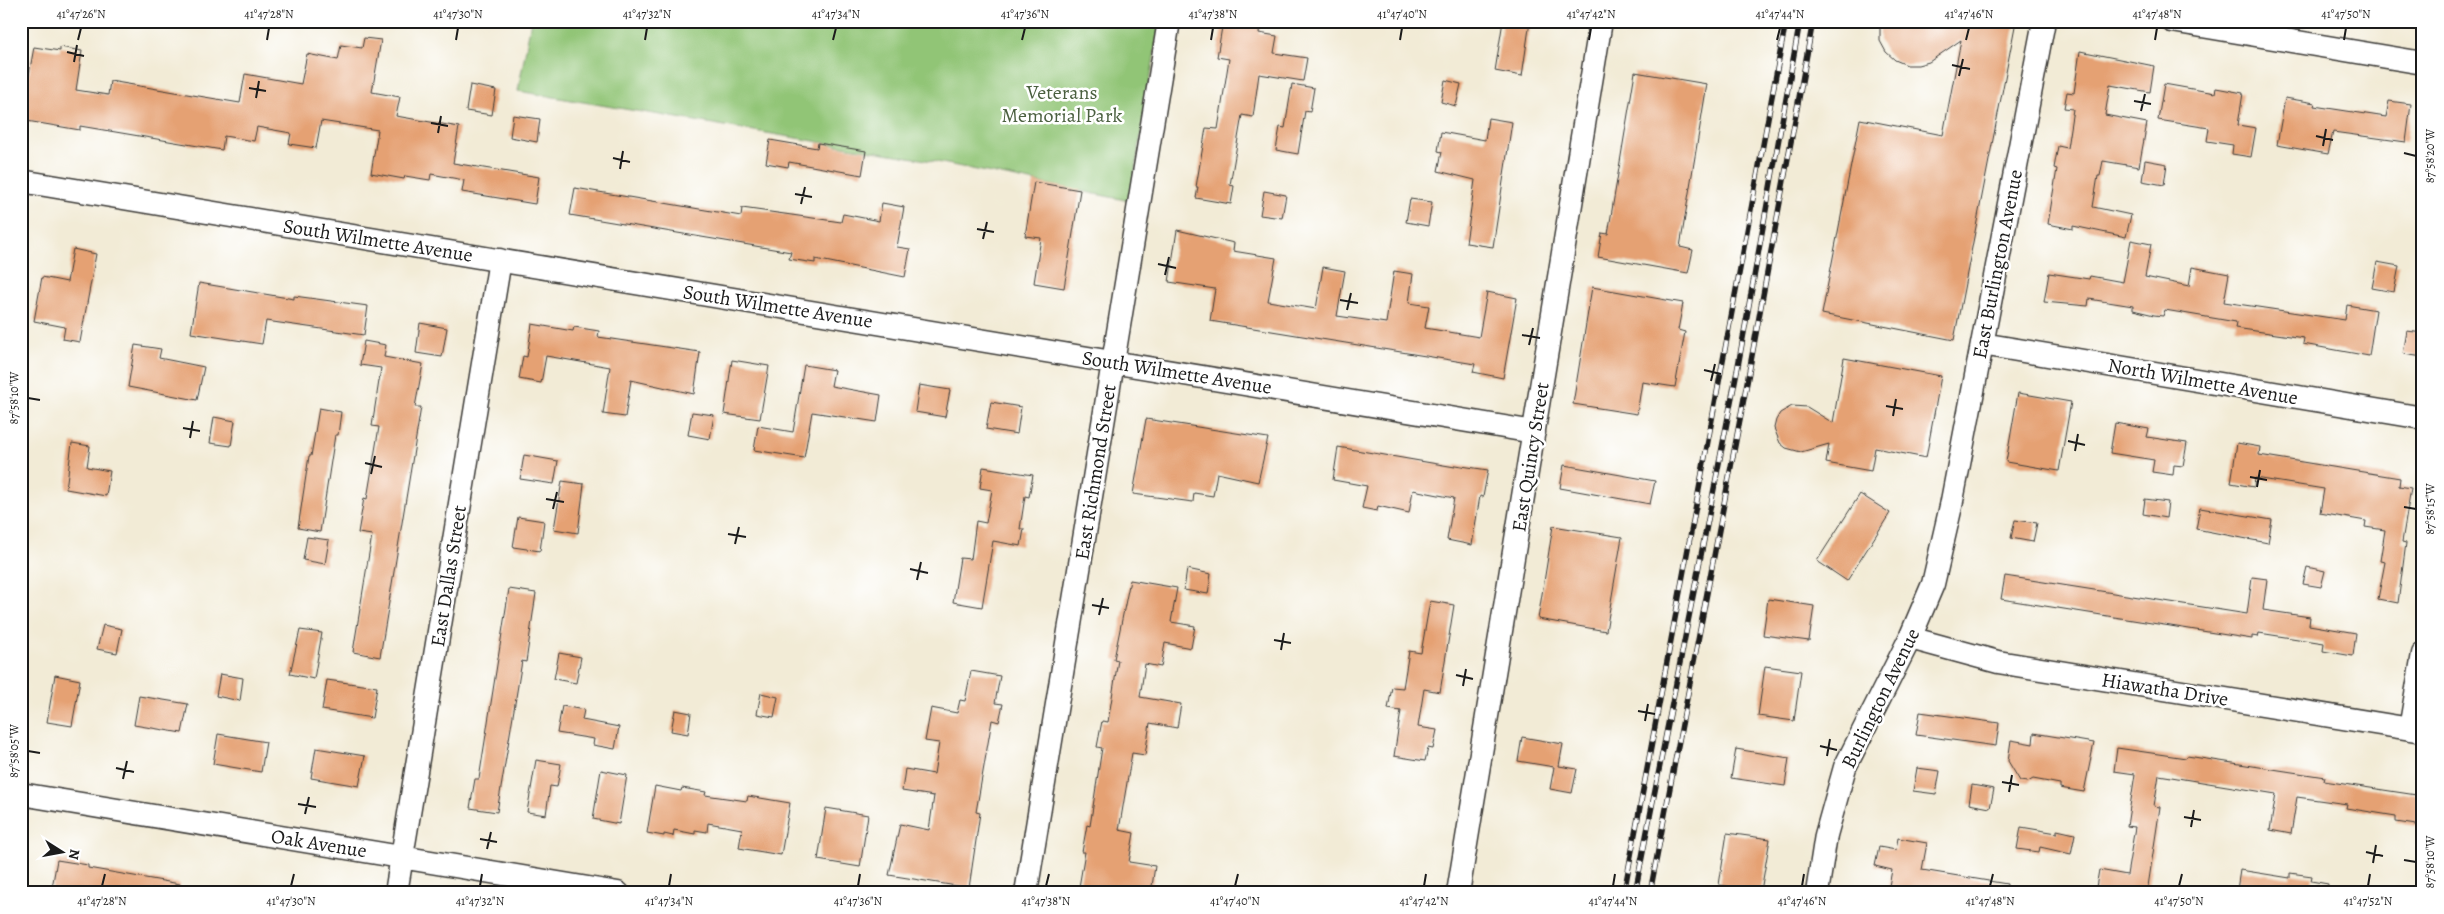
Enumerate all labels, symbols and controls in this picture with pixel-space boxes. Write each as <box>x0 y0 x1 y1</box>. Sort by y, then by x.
text: 41°47'26"N <box>56 6 106 22</box>
text: 41°47'28"N <box>244 6 294 22</box>
text: 41°47'30"N <box>433 6 483 22</box>
text: 41°47'32"N <box>623 6 672 22</box>
text: 41°47'34"N <box>812 6 861 22</box>
text: 41°47'36"N <box>1001 6 1050 22</box>
text: 41°47'38"N <box>1189 6 1238 22</box>
text: 41°47'40"N <box>1377 6 1427 22</box>
text: 41°47'42"N <box>1566 6 1616 22</box>
text: 41°47'44"N <box>1756 6 1805 22</box>
text: 41°47'46"N <box>1945 6 1994 22</box>
text: 41°47'48"N <box>2132 6 2182 22</box>
text: 41°47'50"N <box>2321 6 2371 22</box>
park label: Veterans Memorial Park <box>1001 79 1123 129</box>
text: 87°58'20"W <box>2422 128 2438 183</box>
street label: East Burlington Avenue <box>1966 167 2029 361</box>
street label: South Wilmette Avenue <box>281 212 475 269</box>
street label: South Wilmette Avenue <box>681 278 875 335</box>
street label: South Wilmette Avenue <box>1080 344 1274 401</box>
street label: North Wilmette Avenue <box>2106 351 2300 412</box>
text: 87°58'10"W <box>6 371 22 424</box>
street label: East Quincy Street <box>1505 380 1556 534</box>
street label: East Richmond Street <box>1068 382 1123 562</box>
text: 87°58'15"W <box>2422 482 2438 535</box>
street label: East Dallas Street <box>424 503 473 649</box>
street label: Burlington Avenue <box>1835 624 1926 773</box>
street label: Hiawatha Drive <box>2100 666 2230 713</box>
text: 87°58'05"W <box>6 723 22 778</box>
street label: Oak Avenue <box>269 823 369 864</box>
north arrow <box>38 826 88 876</box>
text: 87°58'10"W <box>2422 835 2438 888</box>
text: N <box>64 848 85 861</box>
text: 41°47'28"N <box>77 893 127 909</box>
text: 41°47'30"N <box>266 893 316 909</box>
text: 41°47'32"N <box>456 893 505 909</box>
text: 41°47'34"N <box>645 893 694 909</box>
text: 41°47'36"N <box>834 893 883 909</box>
text: 41°47'38"N <box>1022 893 1071 909</box>
text: 41°47'40"N <box>1210 893 1260 909</box>
text: 41°47'42"N <box>1399 893 1449 909</box>
text: 41°47'44"N <box>1589 893 1638 909</box>
text: 41°47'46"N <box>1778 893 1827 909</box>
text: 41°47'48"N <box>1965 893 2015 909</box>
text: 41°47'50"N <box>2154 893 2204 909</box>
text: 41°47'52"N <box>2344 893 2393 909</box>

